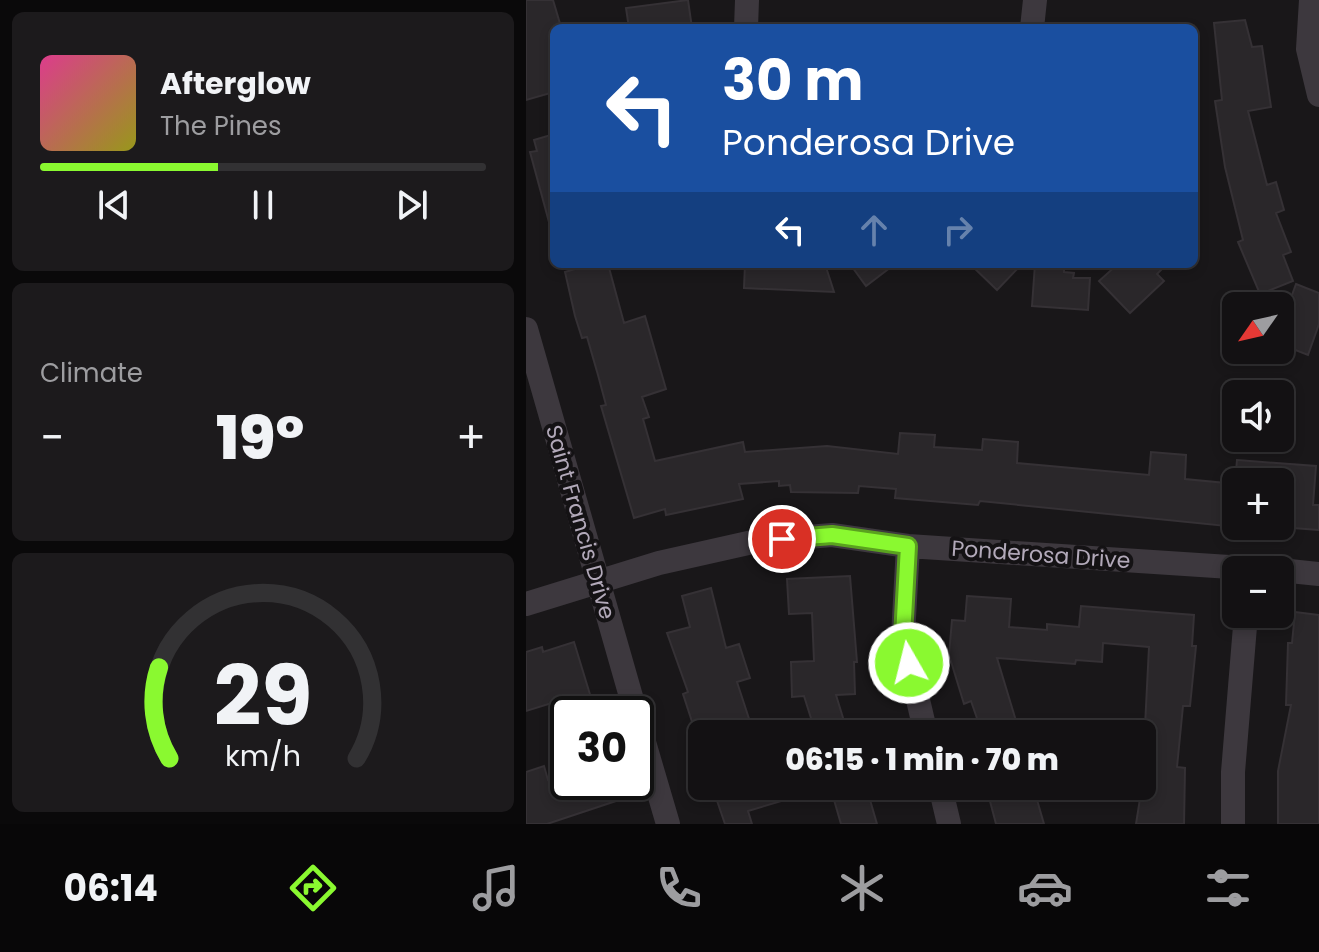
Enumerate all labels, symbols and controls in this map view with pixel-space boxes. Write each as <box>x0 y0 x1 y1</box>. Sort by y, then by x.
text: 30 m <box>722 41 864 120</box>
icon: left <box>590 56 694 160</box>
text: Afterglow <box>160 62 311 105</box>
text: The Pines <box>160 108 282 144</box>
text: Ponderosa Drive <box>722 117 1015 168</box>
icon: previous <box>92 183 136 227</box>
icon: pause <box>241 183 285 227</box>
icon: next <box>390 183 434 227</box>
icon: left <box>768 208 812 252</box>
icon: ahead <box>852 208 896 252</box>
icon: right <box>936 208 980 252</box>
north arrow <box>1222 292 1294 364</box>
map controls <box>1222 292 1294 628</box>
text: Climate <box>40 355 143 391</box>
button: sound <box>1222 380 1294 452</box>
text: 19° <box>216 396 304 480</box>
text: − <box>40 407 64 468</box>
text: + <box>456 407 486 468</box>
street label: Saint Francis Drive <box>538 421 623 623</box>
button: + <box>1222 468 1294 540</box>
pin <box>748 505 816 573</box>
icon: arrive <box>760 517 804 561</box>
street label: Ponderosa Drive <box>951 533 1131 576</box>
button: − <box>1222 556 1294 628</box>
position arrow <box>867 621 951 705</box>
text: 29 <box>214 637 312 753</box>
speed limit sign: 30 <box>550 696 654 800</box>
text: km/h <box>225 736 301 776</box>
text: 06:15 · 1 min · 70 m <box>785 738 1059 781</box>
icon: directions <box>285 860 341 916</box>
icon: music <box>468 860 524 916</box>
icon: phone <box>651 860 707 916</box>
icon: climate <box>834 860 890 916</box>
icon: car <box>1017 860 1073 916</box>
icon: filters <box>1200 860 1256 916</box>
text: 06:14 <box>63 863 158 914</box>

